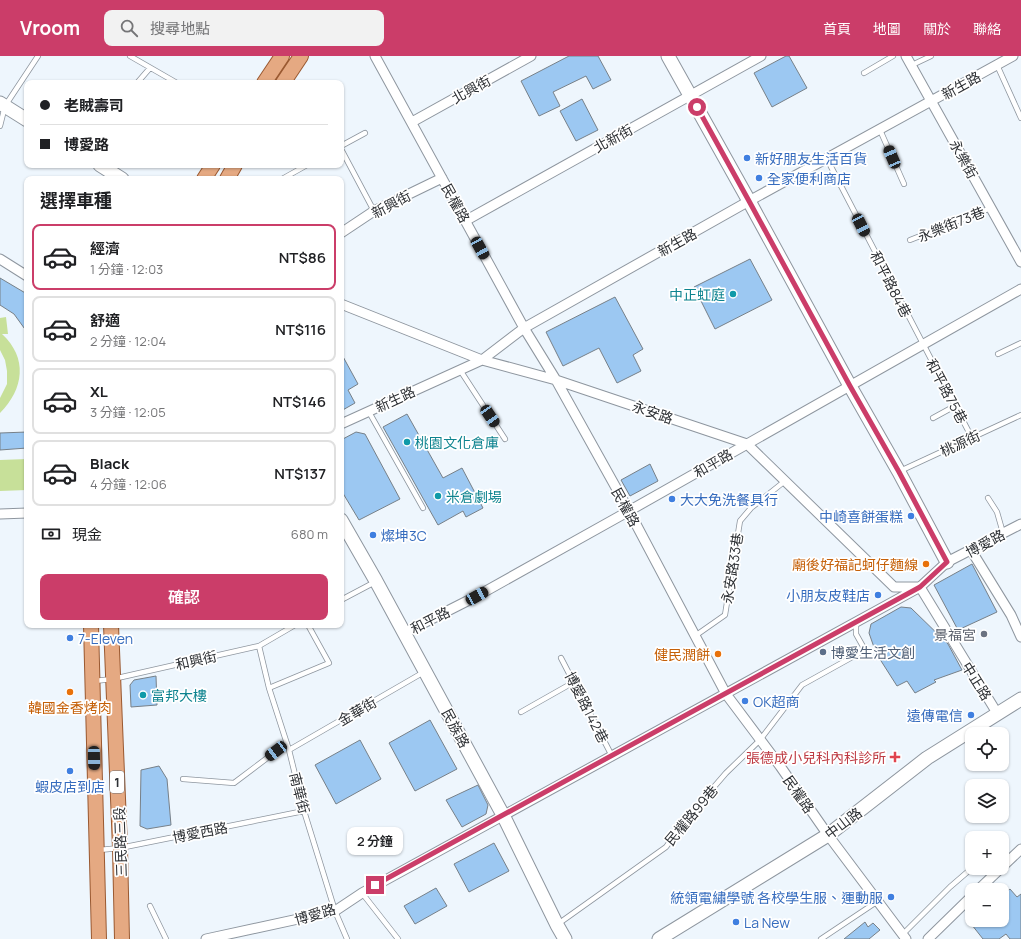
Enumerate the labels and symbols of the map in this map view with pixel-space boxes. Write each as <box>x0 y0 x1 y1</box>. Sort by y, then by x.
street label: 新生路 <box>938 67 984 103</box>
street label: 北興街 <box>448 71 494 107</box>
route start <box>688 98 706 116</box>
street label: 北新街 <box>590 120 636 156</box>
street label: 永樂街 <box>946 136 982 182</box>
car <box>882 144 902 170</box>
place label: 新好朋友生活百貨 <box>755 149 867 168</box>
marker: 新好朋友生活百貨 <box>742 153 752 163</box>
place label: 全家便利商店 <box>767 169 851 188</box>
marker: 全家便利商店 <box>754 173 764 183</box>
street label: 民權路 <box>438 180 474 226</box>
street label: 新興街 <box>368 186 414 222</box>
street label: 永樂街73巷 <box>915 202 987 246</box>
car <box>850 212 872 238</box>
street label: 新生路 <box>654 224 700 260</box>
car <box>469 235 491 261</box>
street label: 和平路84巷 <box>866 247 916 321</box>
place label: 中正虹庭 <box>669 285 725 304</box>
marker: 中正虹庭 <box>728 289 738 299</box>
street label: 和平路75巷 <box>922 355 972 427</box>
street label: 新生路 <box>372 382 418 416</box>
street label: 永安路 <box>630 396 676 428</box>
car <box>478 403 502 429</box>
street label: 桃源街 <box>937 426 983 460</box>
place label: 桃園文化倉庫 <box>415 433 499 452</box>
marker: 桃園文化倉庫 <box>402 437 412 447</box>
street label: 和平路 <box>690 444 736 482</box>
street label: 民權路 <box>608 484 644 530</box>
place label: 米倉劇場 <box>446 487 502 506</box>
place label: 大大免洗餐具行 <box>680 490 778 509</box>
marker: 米倉劇場 <box>433 491 443 501</box>
marker: 大大免洗餐具行 <box>667 494 677 504</box>
place label: 中崎喜餅蛋糕 <box>819 507 903 526</box>
marker: 中崎喜餅蛋糕 <box>906 511 916 521</box>
street label: 博愛路 <box>962 525 1008 561</box>
place label: 燦坤3C <box>381 526 427 545</box>
marker: 燦坤3C <box>368 530 378 540</box>
street label: 永安路33巷 <box>717 531 747 605</box>
place label: 廟後好福記蚵仔麵線 <box>792 555 918 574</box>
marker: 廟後好福記蚵仔麵線 <box>921 559 931 569</box>
car <box>464 585 490 607</box>
place label: 小朋友皮鞋店 <box>786 586 870 605</box>
marker: 小朋友皮鞋店 <box>873 590 883 600</box>
street label: 和平路 <box>407 602 453 638</box>
place label: 景福宮 <box>934 625 976 644</box>
place label: 7-Eleven <box>78 629 133 648</box>
marker: 景福宮 <box>979 629 989 639</box>
marker: 7-Eleven <box>65 633 75 643</box>
place label: 博愛生活文創 <box>831 643 915 662</box>
place label: 健民潤餅 <box>654 645 710 664</box>
street label: 和興街 <box>173 646 219 674</box>
marker: 博愛生活文創 <box>818 647 828 657</box>
marker: 健民潤餅 <box>713 649 723 659</box>
street label: 中正路 <box>958 658 996 704</box>
street label: 博愛路142巷 <box>561 668 613 746</box>
place label: 富邦大樓 <box>151 686 207 705</box>
marker: 韓國金香烤肉 <box>65 687 75 697</box>
marker: 富邦大樓 <box>138 690 148 700</box>
street label: 金華街 <box>334 692 380 730</box>
place label: OK超商 <box>753 692 799 711</box>
marker: OK超商 <box>740 696 750 706</box>
place label: 韓國金香烤肉 <box>28 698 112 717</box>
street label: 民族路 <box>438 705 474 751</box>
place label: 遠傳電信 <box>907 706 963 725</box>
marker: 遠傳電信 <box>966 710 976 720</box>
car <box>263 739 289 763</box>
car <box>88 746 100 770</box>
place label: 張德成小兒科內科診所 <box>746 748 886 767</box>
marker: 張德成小兒科內科診所 <box>889 751 901 763</box>
marker: 蝦皮店到店 <box>65 766 75 776</box>
street label: 南華街 <box>286 770 314 816</box>
road number: 1 <box>110 771 124 793</box>
street label: 民權路 <box>779 771 819 817</box>
place label: 蝦皮店到店 <box>35 777 105 796</box>
street label: 民權路99巷 <box>660 781 722 849</box>
street label: 中山路 <box>821 803 865 843</box>
street label: 三民路三段 <box>109 807 131 877</box>
street label: 博愛西路 <box>171 817 229 847</box>
callout: 2 分鐘 <box>347 827 403 855</box>
route end <box>366 876 384 894</box>
place label: 統領電繡學號 各校學生服、運動服 <box>670 888 883 907</box>
marker: 統領電繡學號 各校學生服、運動服 <box>886 892 896 902</box>
street label: 博愛路 <box>292 899 338 929</box>
place label: La New <box>744 913 790 932</box>
marker: La New <box>731 917 741 927</box>

